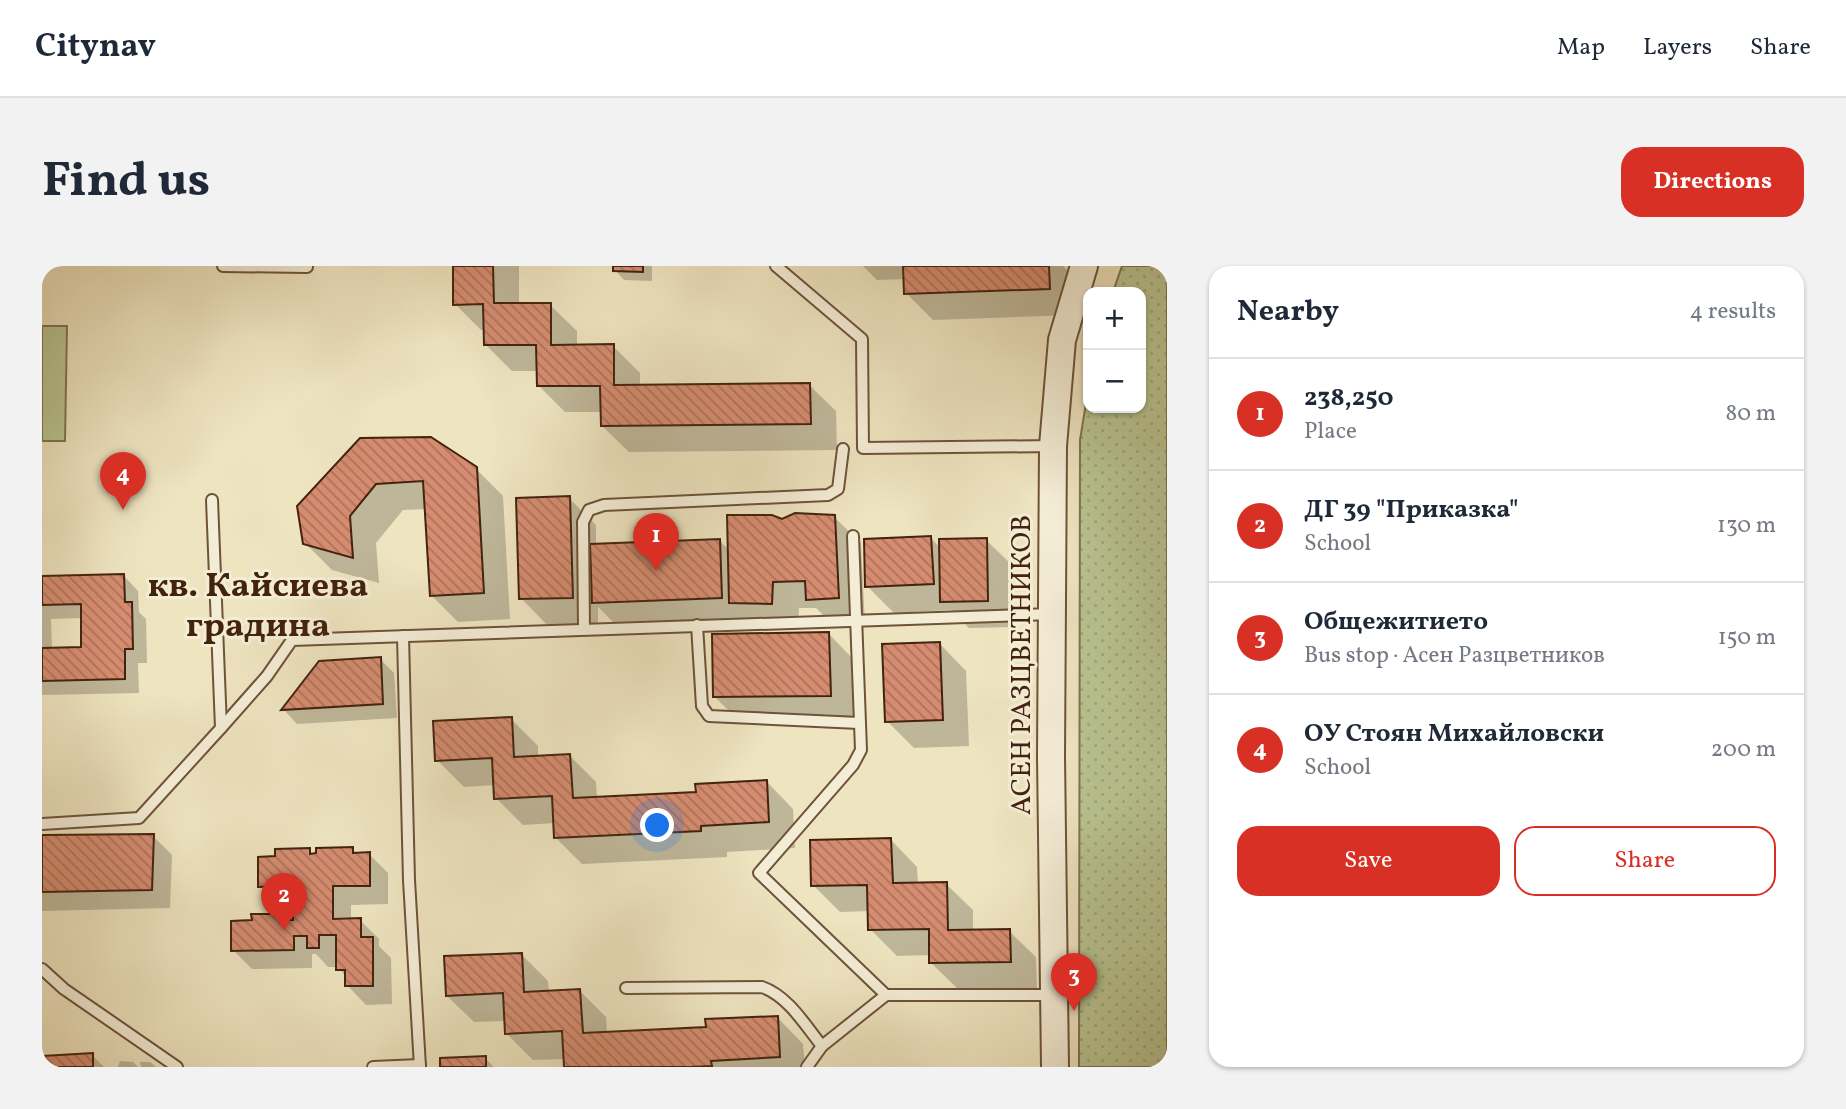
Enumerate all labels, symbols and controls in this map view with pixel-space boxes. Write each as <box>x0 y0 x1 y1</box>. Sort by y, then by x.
text: Citynav <box>35 25 156 71</box>
text: Map <box>1557 31 1605 65</box>
text: Layers <box>1643 31 1712 65</box>
text: Share <box>1750 31 1811 65</box>
button: Directions <box>1621 147 1804 217</box>
text: Find us <box>42 148 210 217</box>
map controls <box>1083 287 1146 413</box>
button: + <box>1083 287 1146 350</box>
text: Nearby <box>1237 291 1339 333</box>
text: 4 results <box>1690 296 1776 328</box>
button: − <box>1083 350 1146 413</box>
text: 238,250 <box>1304 380 1393 416</box>
text: 1 <box>1255 398 1265 430</box>
text: 80 m <box>1726 398 1776 430</box>
text: Place <box>1304 416 1357 448</box>
pin: 4 <box>100 452 146 510</box>
text: ДГ 39 "Приказка" <box>1304 492 1519 528</box>
text: 2 <box>1254 510 1266 542</box>
text: 130 m <box>1717 510 1776 542</box>
pin: 1 <box>633 513 679 571</box>
street label: АСЕН РАЗЦВЕТНИКОВ <box>1003 515 1042 815</box>
text: School <box>1304 528 1371 560</box>
district label: кв. Кайсиева градина <box>148 563 368 651</box>
text: Общежитието <box>1304 604 1488 640</box>
text: 3 <box>1254 622 1266 654</box>
text: 150 m <box>1718 622 1776 654</box>
text: Bus stop · Асен Разцветников <box>1304 640 1605 672</box>
text: ОУ Стоян Михайловски <box>1304 716 1604 752</box>
text: 4 <box>1253 734 1267 766</box>
text: 200 m <box>1711 734 1776 766</box>
text: School <box>1304 752 1371 784</box>
your location <box>640 808 674 842</box>
button: Save <box>1237 826 1500 896</box>
button: Share <box>1514 826 1776 896</box>
pin: 2 <box>261 873 307 931</box>
pin: 3 <box>1051 953 1097 1011</box>

